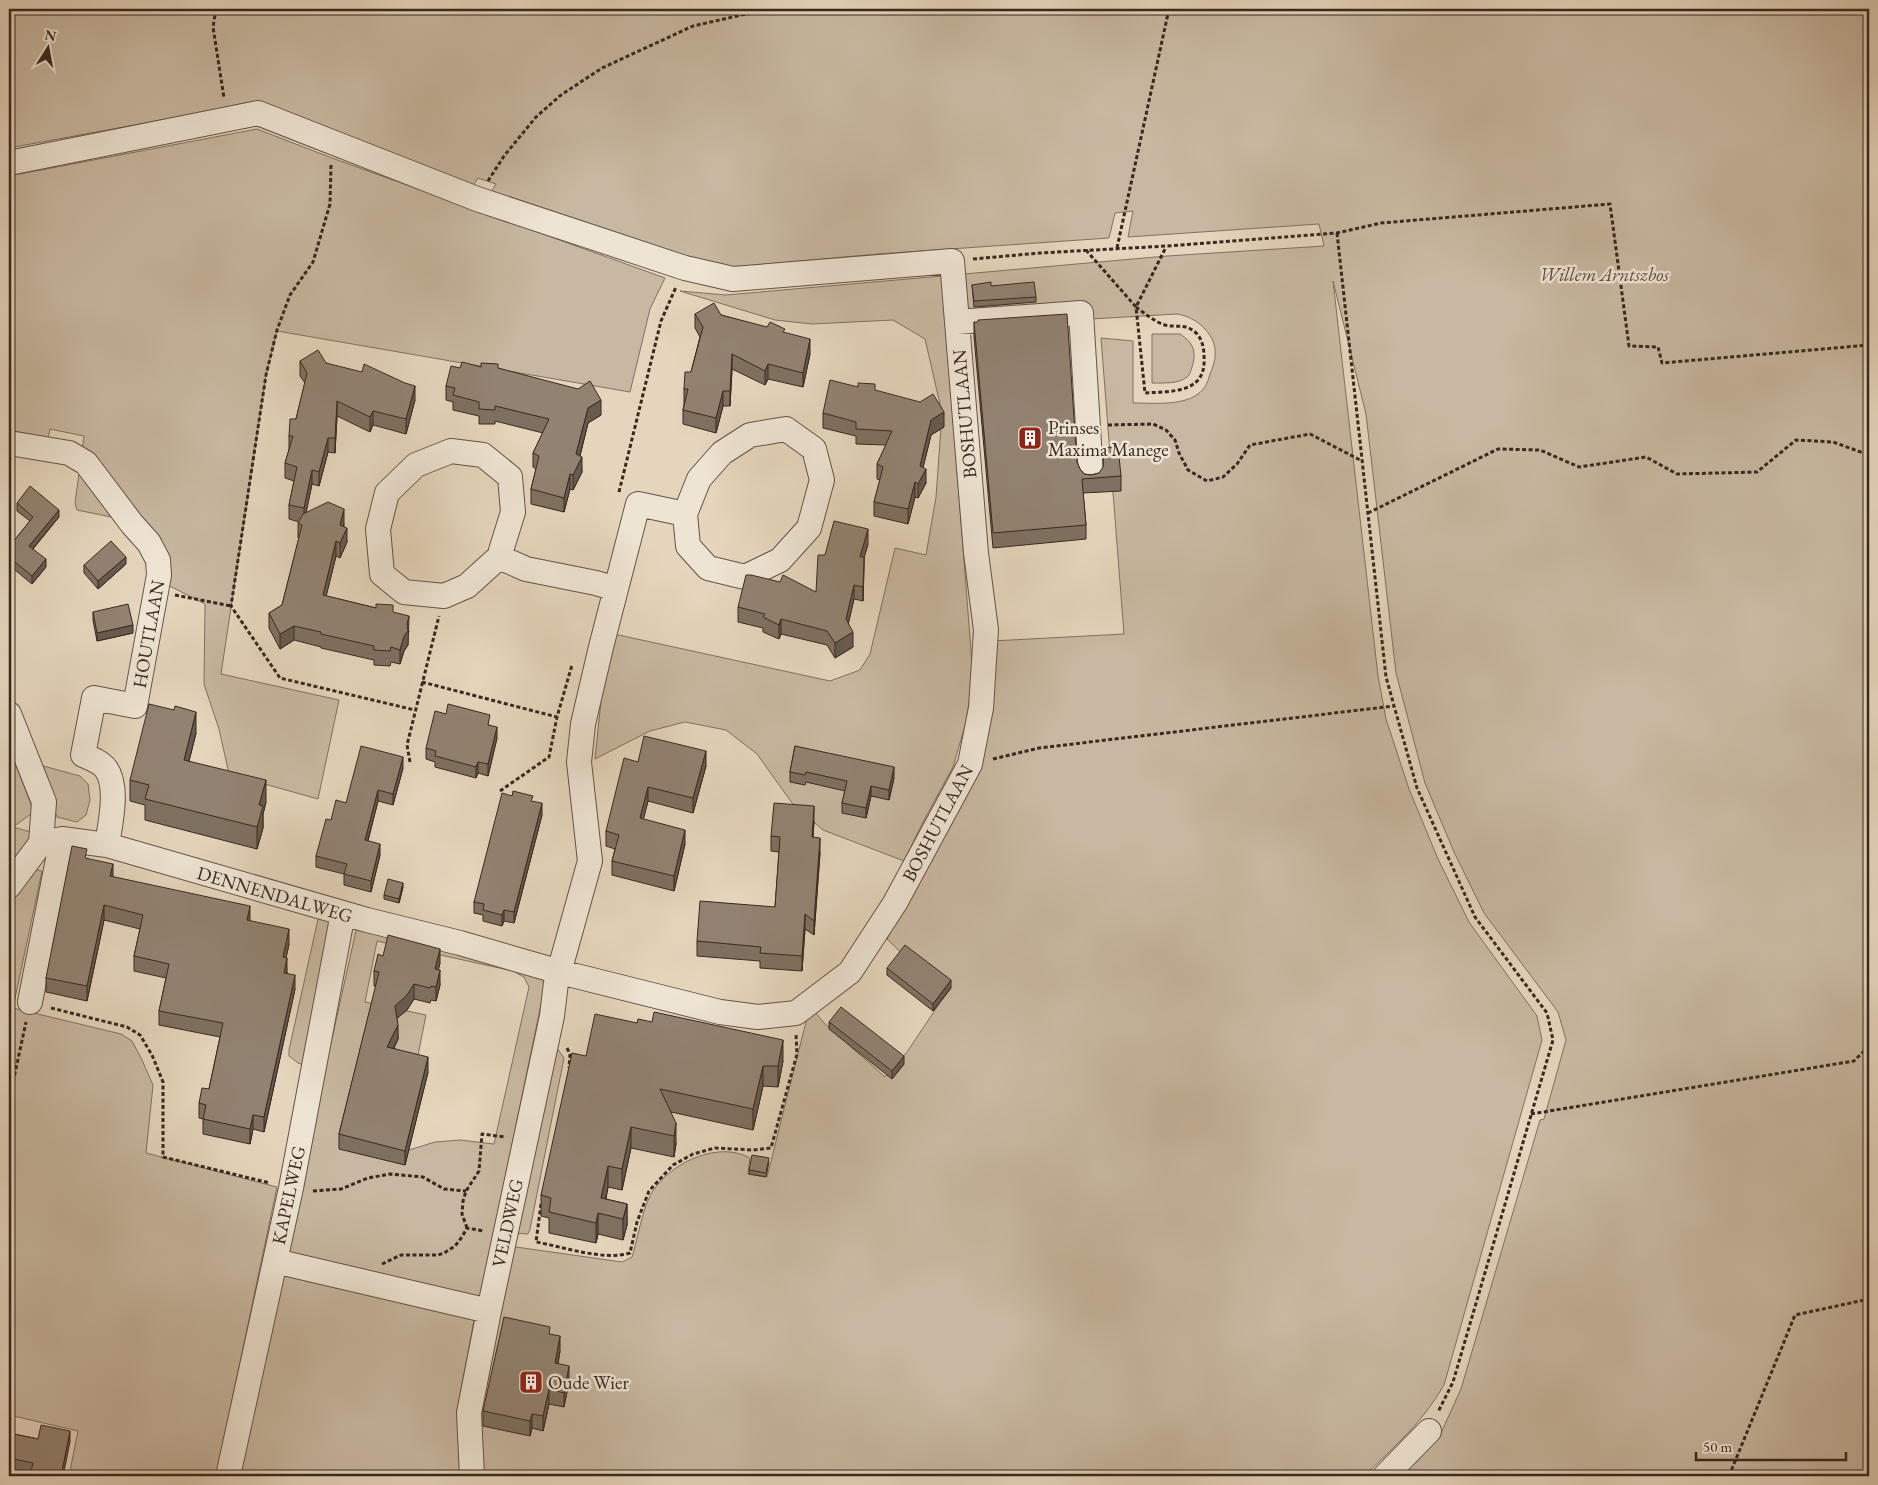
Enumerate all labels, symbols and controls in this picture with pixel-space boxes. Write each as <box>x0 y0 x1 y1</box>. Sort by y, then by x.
north arrow <box>22 22 72 72</box>
text: N <box>43 25 58 45</box>
park label: Willem Arntszbos <box>1539 262 1670 287</box>
street label: BOSHUTLAAN <box>946 349 983 479</box>
place label: Prinses Maxima Manege <box>1048 415 1169 462</box>
building icon: Prinses Maxima Manege <box>1017 425 1043 451</box>
street label: HOUTLAAN <box>127 578 170 690</box>
street label: BOSHUTLAAN <box>896 760 979 886</box>
street label: DENNENDALWEG <box>194 860 356 929</box>
street label: KAPELWEG <box>266 1143 311 1247</box>
street label: VELDWEG <box>486 1176 529 1270</box>
building icon: Oude Wier <box>518 1369 544 1395</box>
place label: Oude Wier <box>548 1370 629 1395</box>
scale bar <box>1696 1430 1846 1462</box>
text: 50 m <box>1703 1437 1732 1456</box>

